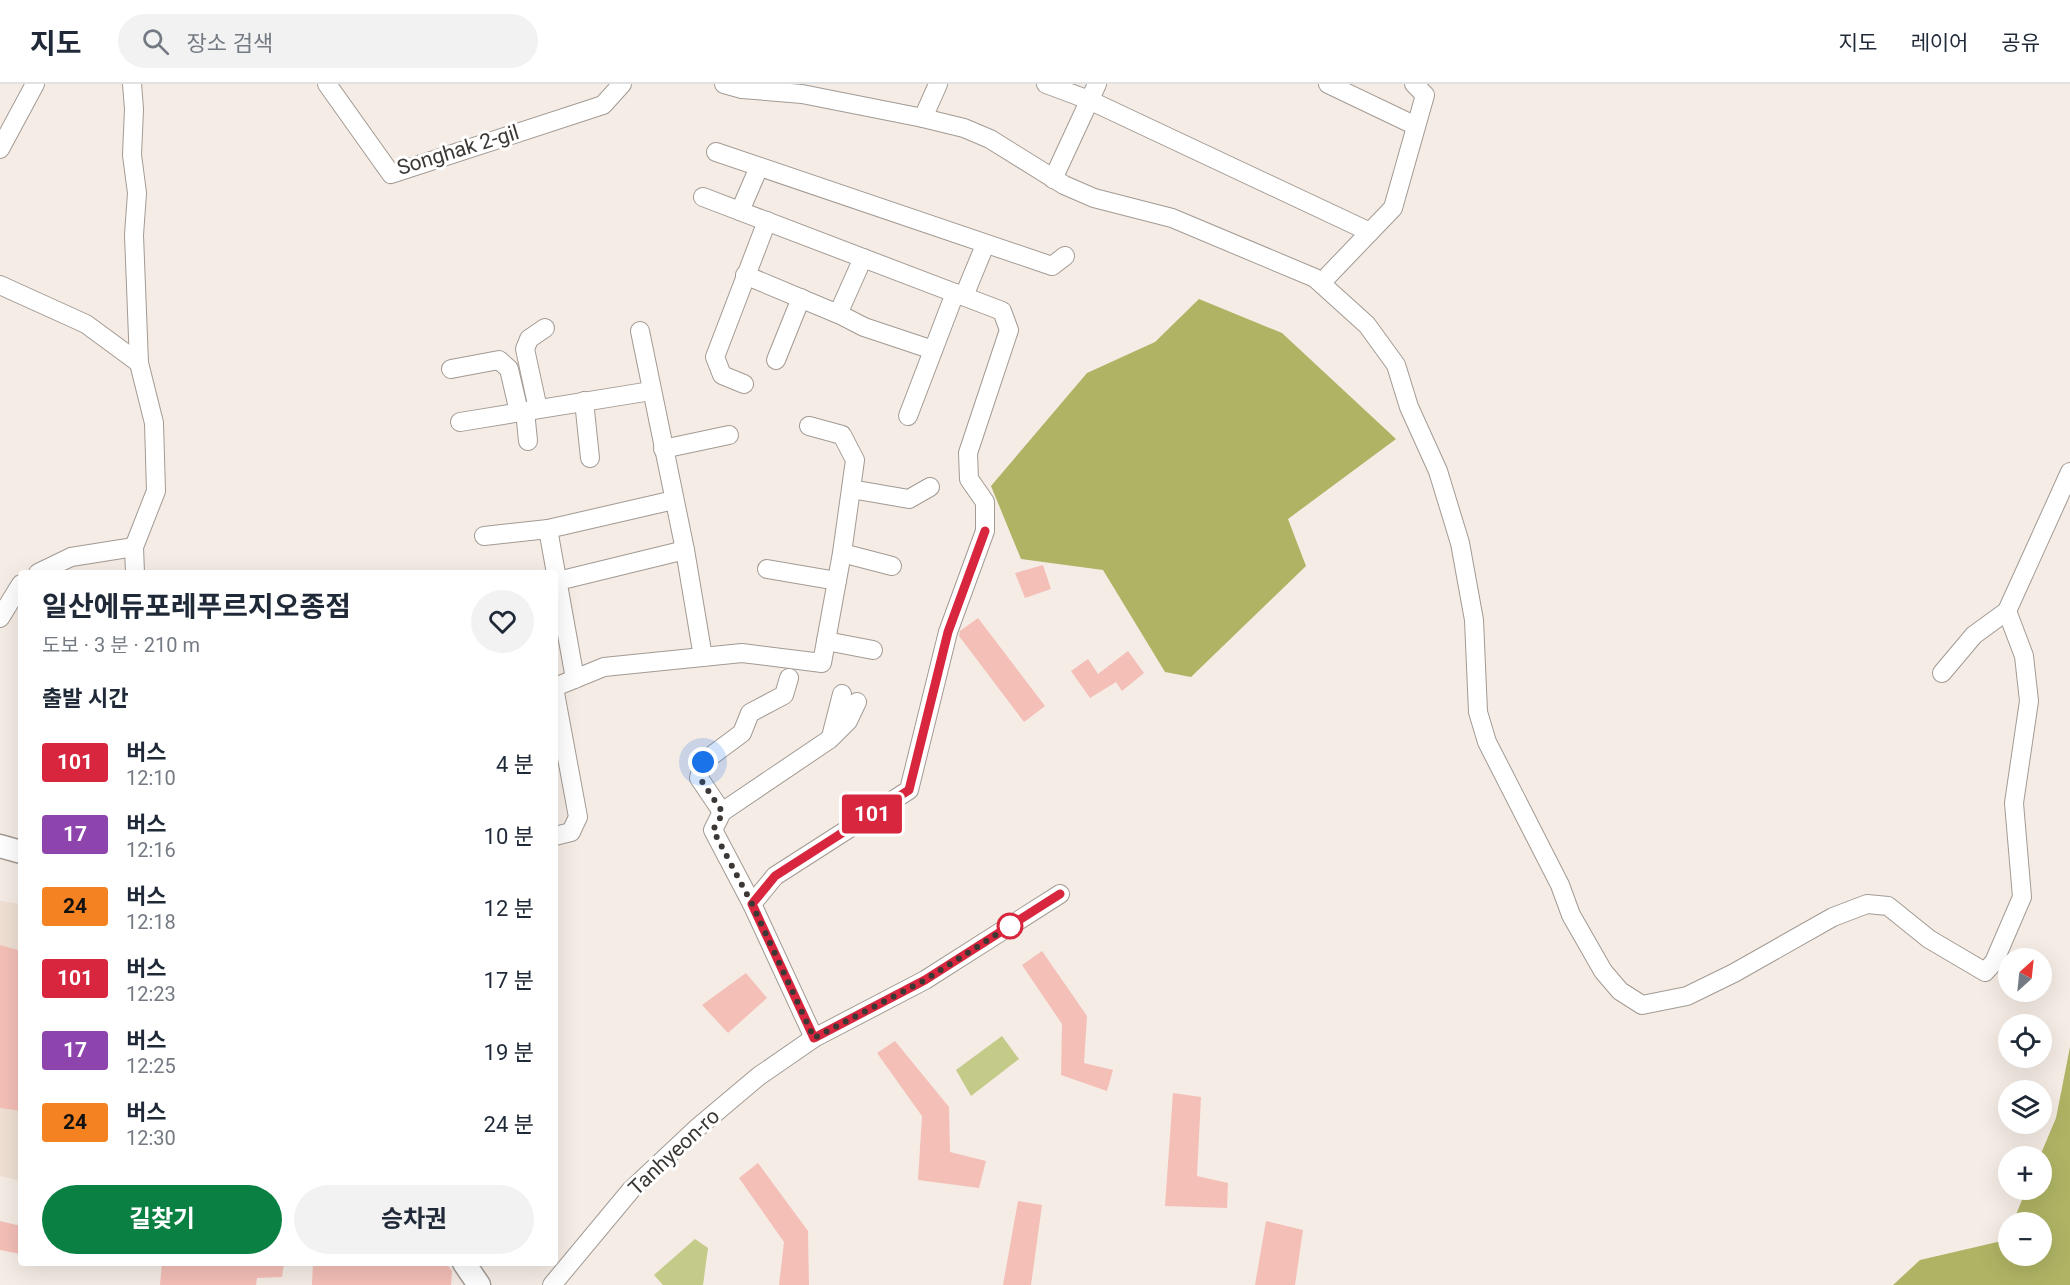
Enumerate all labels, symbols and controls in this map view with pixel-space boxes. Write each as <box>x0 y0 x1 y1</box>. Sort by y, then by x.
search box <box>118 14 538 68</box>
icon: search <box>139 25 172 58</box>
text: 지도 <box>30 27 82 60</box>
text: 장소 검색 <box>187 31 273 56</box>
text: 지도 <box>1839 31 1877 55</box>
text: 레이어 <box>1910 31 1968 55</box>
text: 공유 <box>2001 31 2040 55</box>
street label: Songhak 2-gil <box>394 120 522 180</box>
text: 일산에듀포레푸르지오종점 <box>42 590 351 623</box>
button: heart <box>471 590 534 653</box>
text: 도보 · 3 분 · 210 m <box>42 633 200 657</box>
text: 출발 시간 <box>42 686 128 711</box>
text: 버스 <box>126 740 166 765</box>
your location <box>688 747 718 777</box>
text: 101 <box>57 750 93 774</box>
text: 4 분 <box>496 752 534 777</box>
text: 12:10 <box>126 766 176 790</box>
line badge: 101 <box>838 794 906 834</box>
text: 101 <box>854 802 890 826</box>
text: 버스 <box>126 812 166 837</box>
text: 17 <box>63 822 87 846</box>
text: 10 분 <box>484 824 534 849</box>
text: 12:16 <box>126 838 176 862</box>
text: 버스 <box>126 884 166 909</box>
text: 24 <box>63 894 87 918</box>
text: 12 분 <box>484 896 534 921</box>
text: 12:18 <box>126 910 176 934</box>
unlabelled marker <box>997 913 1023 939</box>
north arrow <box>1998 948 2052 1002</box>
map controls <box>1998 948 2052 1266</box>
text: 버스 <box>126 956 166 981</box>
text: 101 <box>57 966 93 990</box>
text: 17 분 <box>484 968 534 993</box>
text: 12:23 <box>126 982 176 1006</box>
button: locate <box>1998 1014 2052 1068</box>
text: 버스 <box>126 1028 166 1053</box>
text: 17 <box>63 1038 87 1062</box>
text: 19 분 <box>484 1040 534 1065</box>
text: 12:25 <box>126 1054 176 1078</box>
button: layers <box>1998 1080 2052 1134</box>
text: 버스 <box>126 1100 166 1125</box>
street label: Tanhyeon-ro <box>624 1104 724 1200</box>
text: 24 <box>63 1110 87 1134</box>
text: 24 분 <box>484 1112 534 1137</box>
text: 12:30 <box>126 1126 176 1150</box>
button: + <box>1998 1146 2052 1200</box>
button: 길찾기 <box>42 1185 282 1254</box>
button: 승차권 <box>294 1185 534 1254</box>
button: − <box>1998 1212 2052 1266</box>

